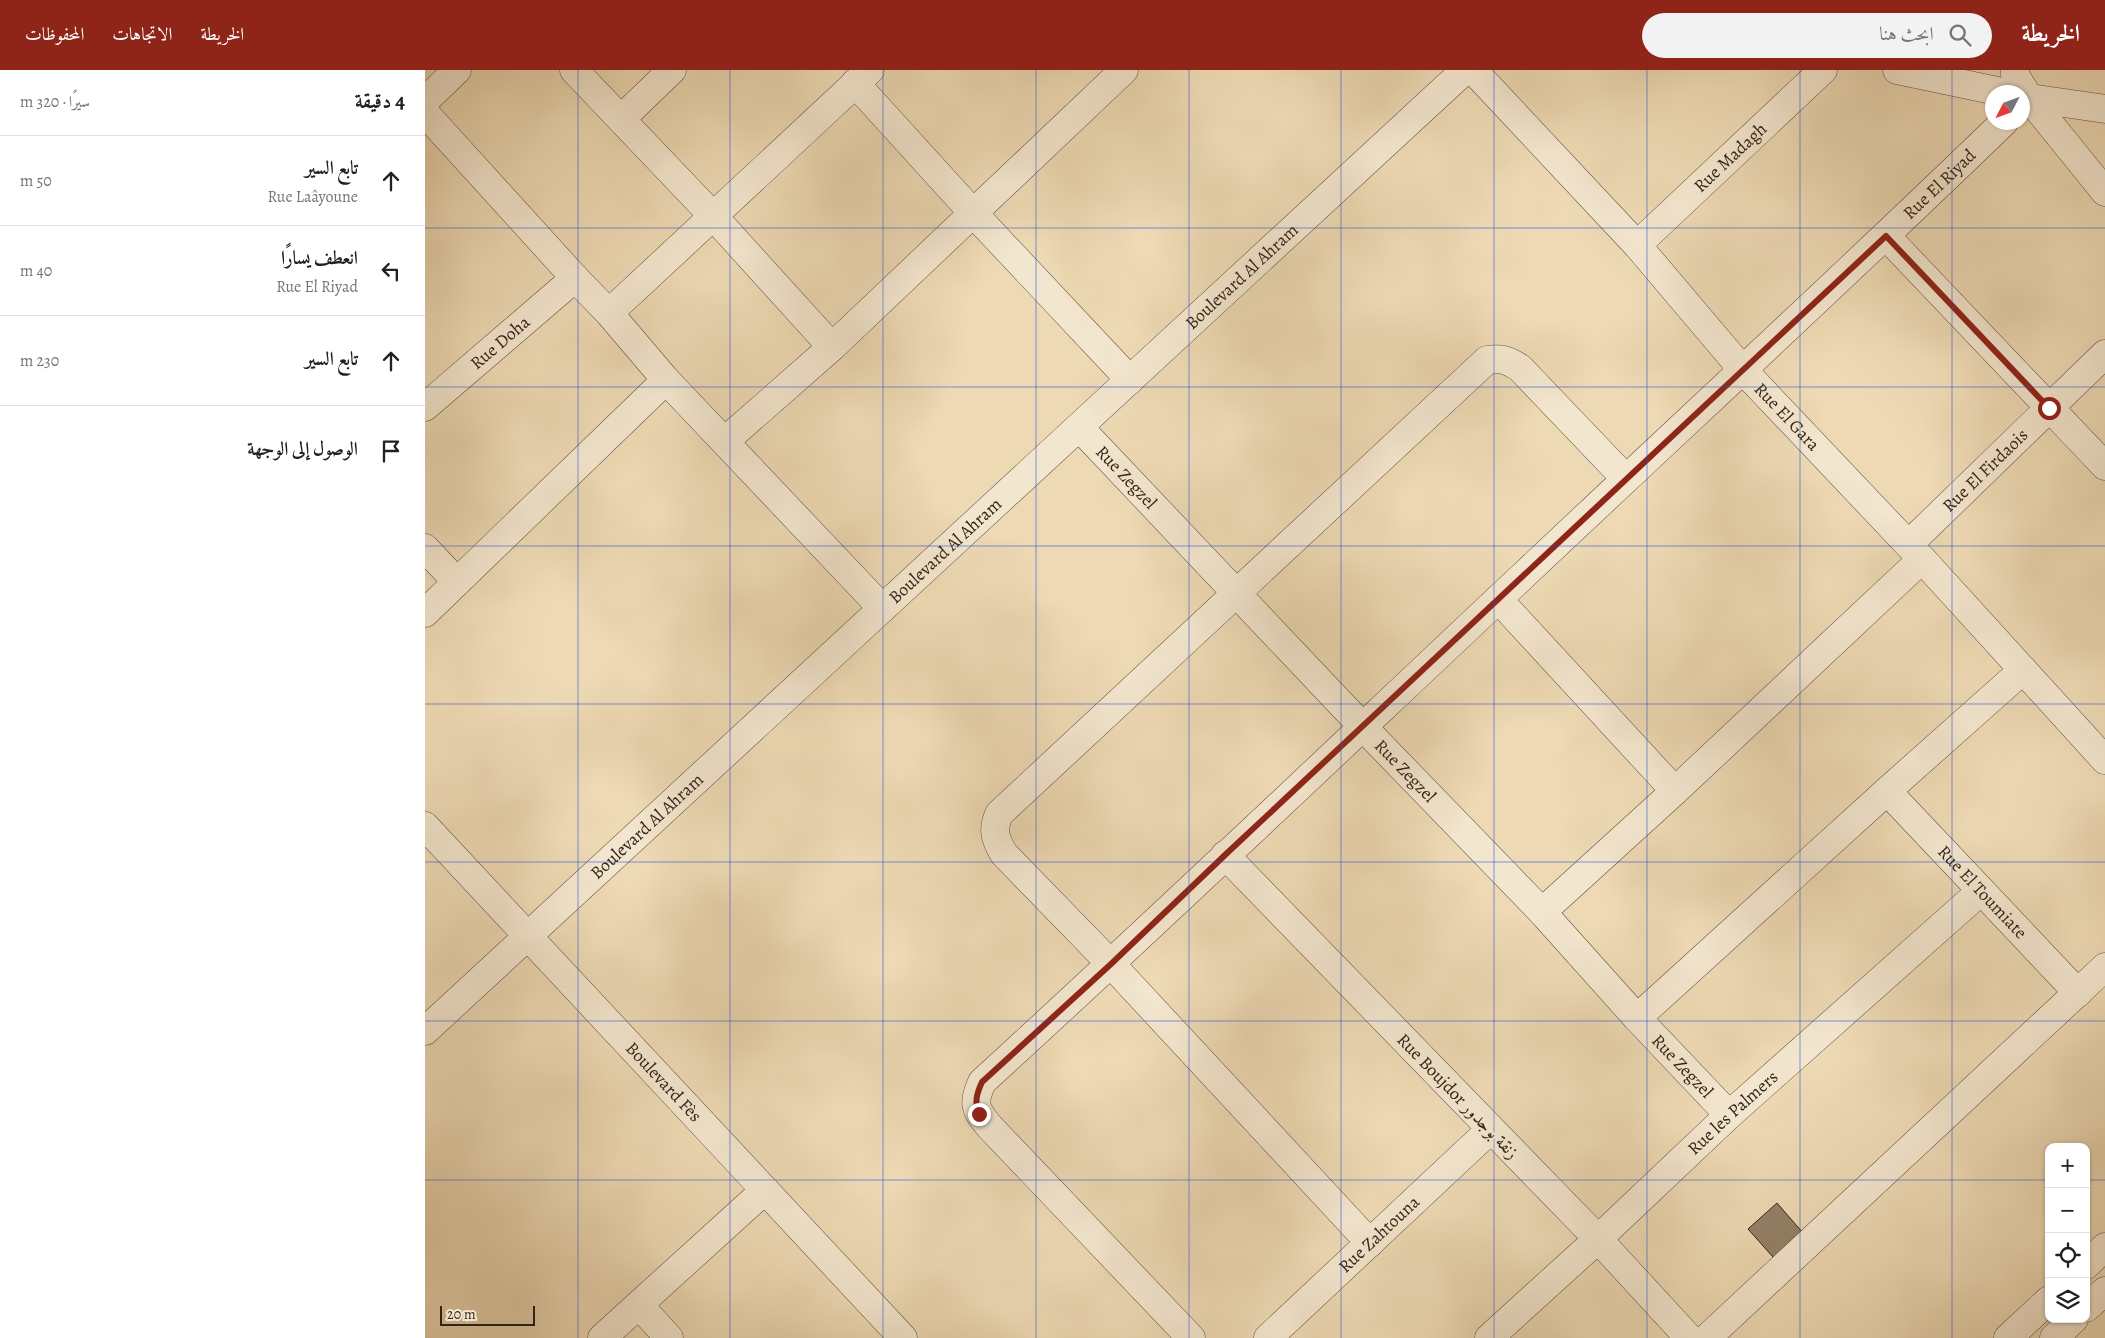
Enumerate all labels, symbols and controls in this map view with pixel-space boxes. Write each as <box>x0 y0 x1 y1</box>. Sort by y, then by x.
search box <box>1642 13 1992 58</box>
text: الخريطة <box>2022 17 2080 49</box>
text: ابحث هنا <box>1879 21 1934 47</box>
icon: search <box>1946 21 1974 49</box>
text: المحفوظات <box>25 22 84 46</box>
text: الاتجاهات <box>112 22 172 46</box>
text: الخريطة <box>200 22 244 46</box>
north arrow <box>1985 85 2030 130</box>
text: 4 دقيقة <box>355 87 405 115</box>
text: سيرًا · 320 m <box>20 91 90 113</box>
street label: Rue Madagh <box>1688 117 1772 198</box>
street label: Rue El Riyad <box>1898 143 1981 225</box>
text: تابع السير <box>305 155 358 181</box>
icon: ahead <box>377 167 405 195</box>
text: 50 m <box>20 170 52 192</box>
text: Rue Laâyoune <box>268 186 358 208</box>
street label: Boulevard Al Ahram <box>1180 218 1303 335</box>
text: انعطف يسارًا <box>281 245 358 271</box>
icon: left <box>377 257 405 285</box>
text: 40 m <box>20 260 52 282</box>
text: Rue El Riyad <box>276 276 358 298</box>
street label: Rue Doha <box>465 310 535 375</box>
text: تابع السير <box>305 346 358 372</box>
icon: ahead <box>377 347 405 375</box>
text: 230 m <box>20 350 59 372</box>
street label: Rue El Gara <box>1749 377 1826 457</box>
route start <box>2038 397 2061 420</box>
street label: Rue El Firdaois <box>1937 423 2033 517</box>
text: الوصول إلى الوجهة <box>247 436 358 462</box>
icon: arrive <box>377 437 405 465</box>
street label: Rue Zegzel <box>1090 440 1163 515</box>
street label: Boulevard Al Ahram <box>883 492 1007 609</box>
street label: Rue Zegzel <box>1369 734 1442 808</box>
street label: Boulevard Al Ahram <box>585 768 709 884</box>
street label: Rue El Toumiate <box>1932 840 2033 944</box>
street label: Rue Boujdor زنقة بوجدور <box>1392 1028 1524 1164</box>
street label: Rue Zegzel <box>1646 1029 1719 1103</box>
street label: Boulevard Fès <box>620 1037 707 1127</box>
street label: Rue les Palmers <box>1682 1065 1783 1160</box>
route end <box>968 1103 991 1126</box>
map controls <box>2045 1143 2090 1323</box>
button: + <box>2045 1143 2090 1188</box>
button: − <box>2045 1188 2090 1233</box>
street label: Rue Zahtouna <box>1333 1190 1425 1278</box>
button: locate <box>2045 1233 2090 1278</box>
button: layers <box>2045 1278 2090 1323</box>
scale bar <box>440 1303 535 1326</box>
text: 20 m <box>447 1305 476 1324</box>

